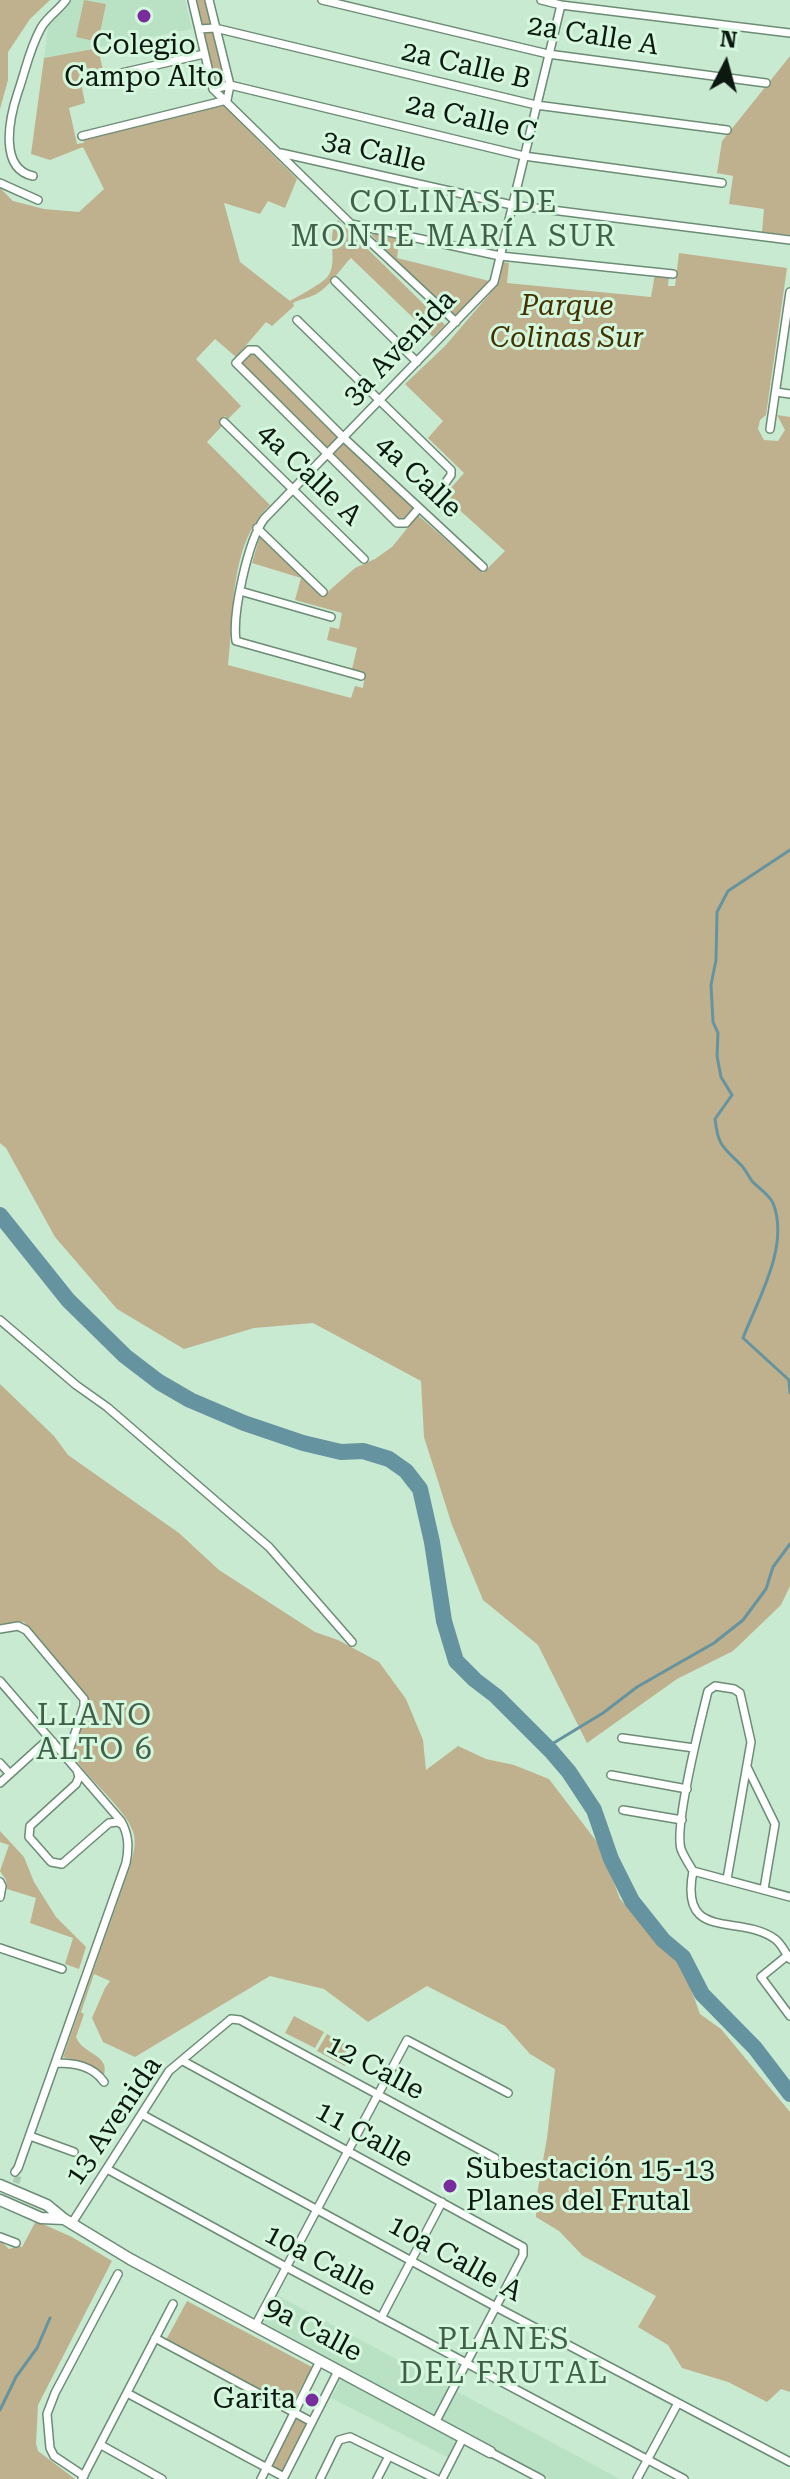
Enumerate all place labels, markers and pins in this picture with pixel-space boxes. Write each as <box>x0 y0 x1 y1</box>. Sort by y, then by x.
marker: Colegio Campo Alto <box>135 7 153 25</box>
place label: Colegio Campo Alto <box>64 29 224 95</box>
place label: Subestación 15-13 Planes del Frutal <box>466 2153 715 2219</box>
marker: Subestación 15-13 Planes del Frutal <box>441 2177 459 2195</box>
place label: Garita <box>213 2383 296 2417</box>
marker: Garita <box>303 2391 321 2409</box>

